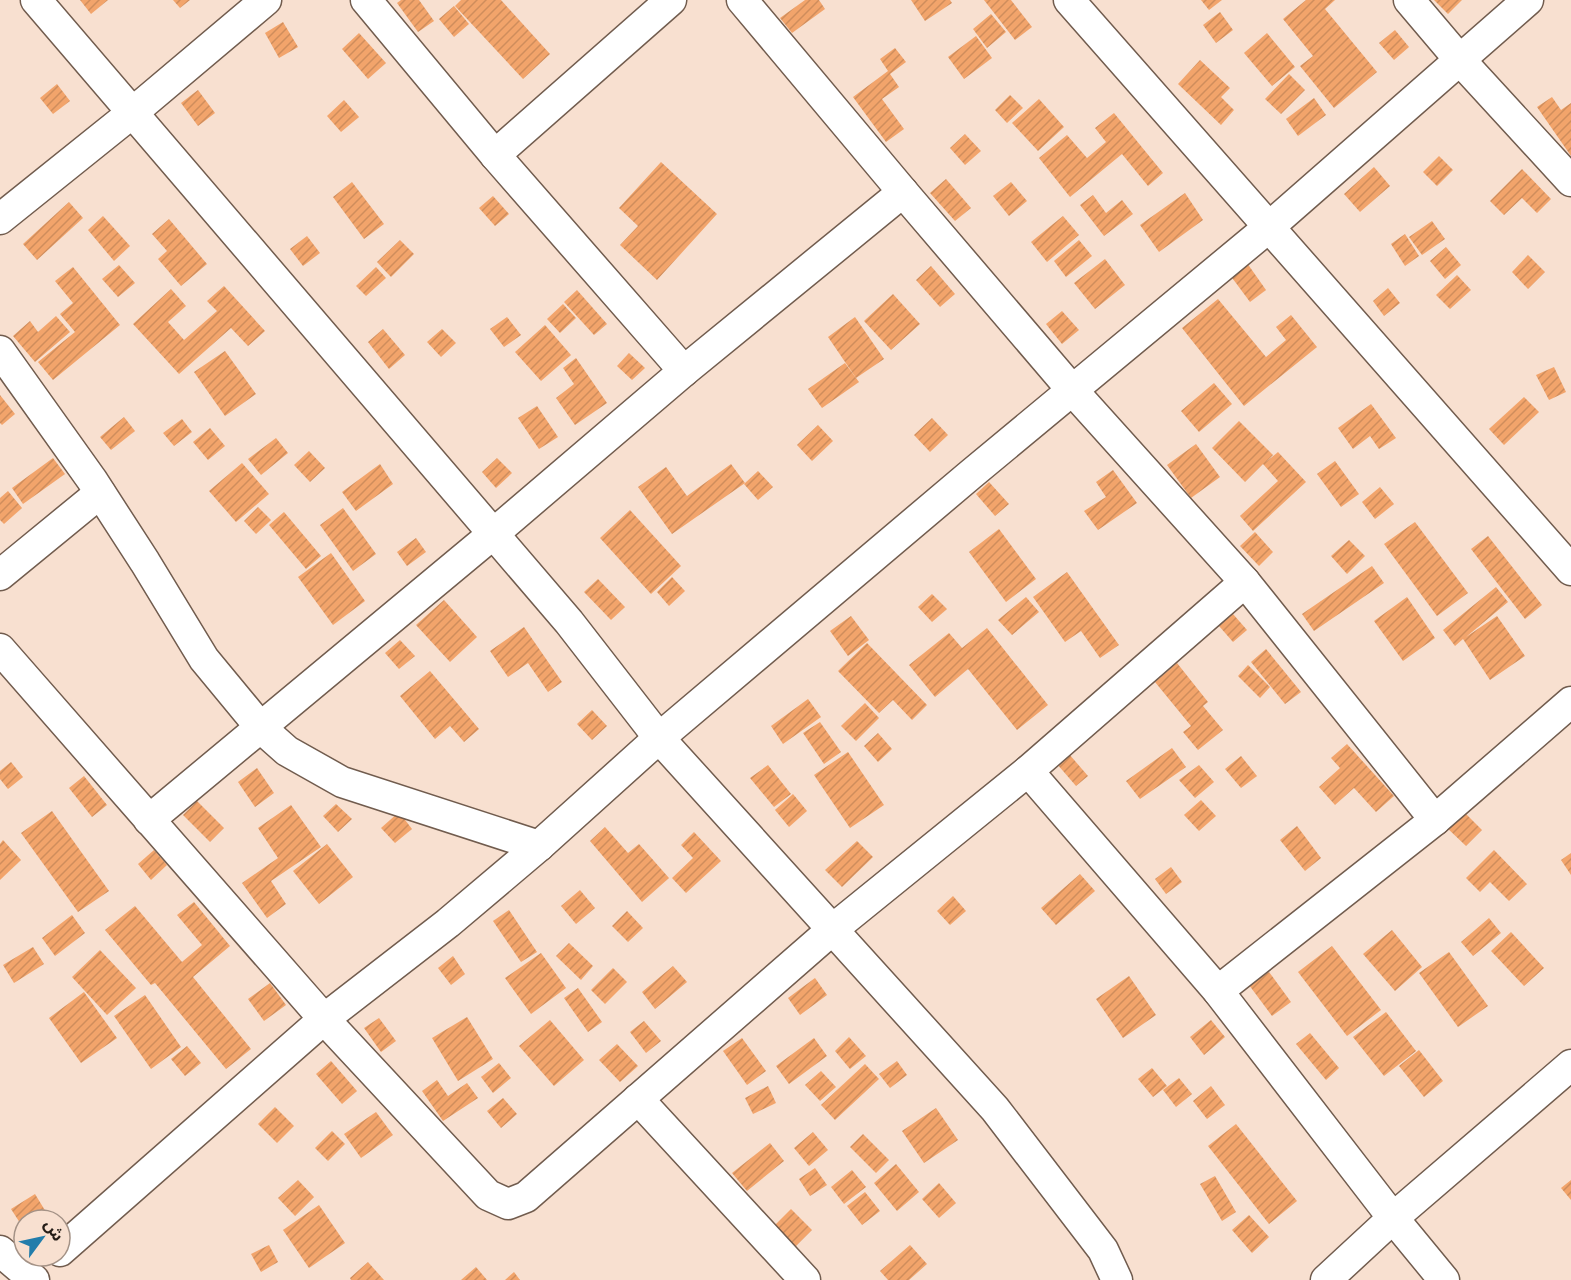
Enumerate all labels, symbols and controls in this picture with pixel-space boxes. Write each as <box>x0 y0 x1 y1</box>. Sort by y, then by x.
north arrow <box>12 1208 72 1268</box>
text: ش <box>40 1216 68 1245</box>

